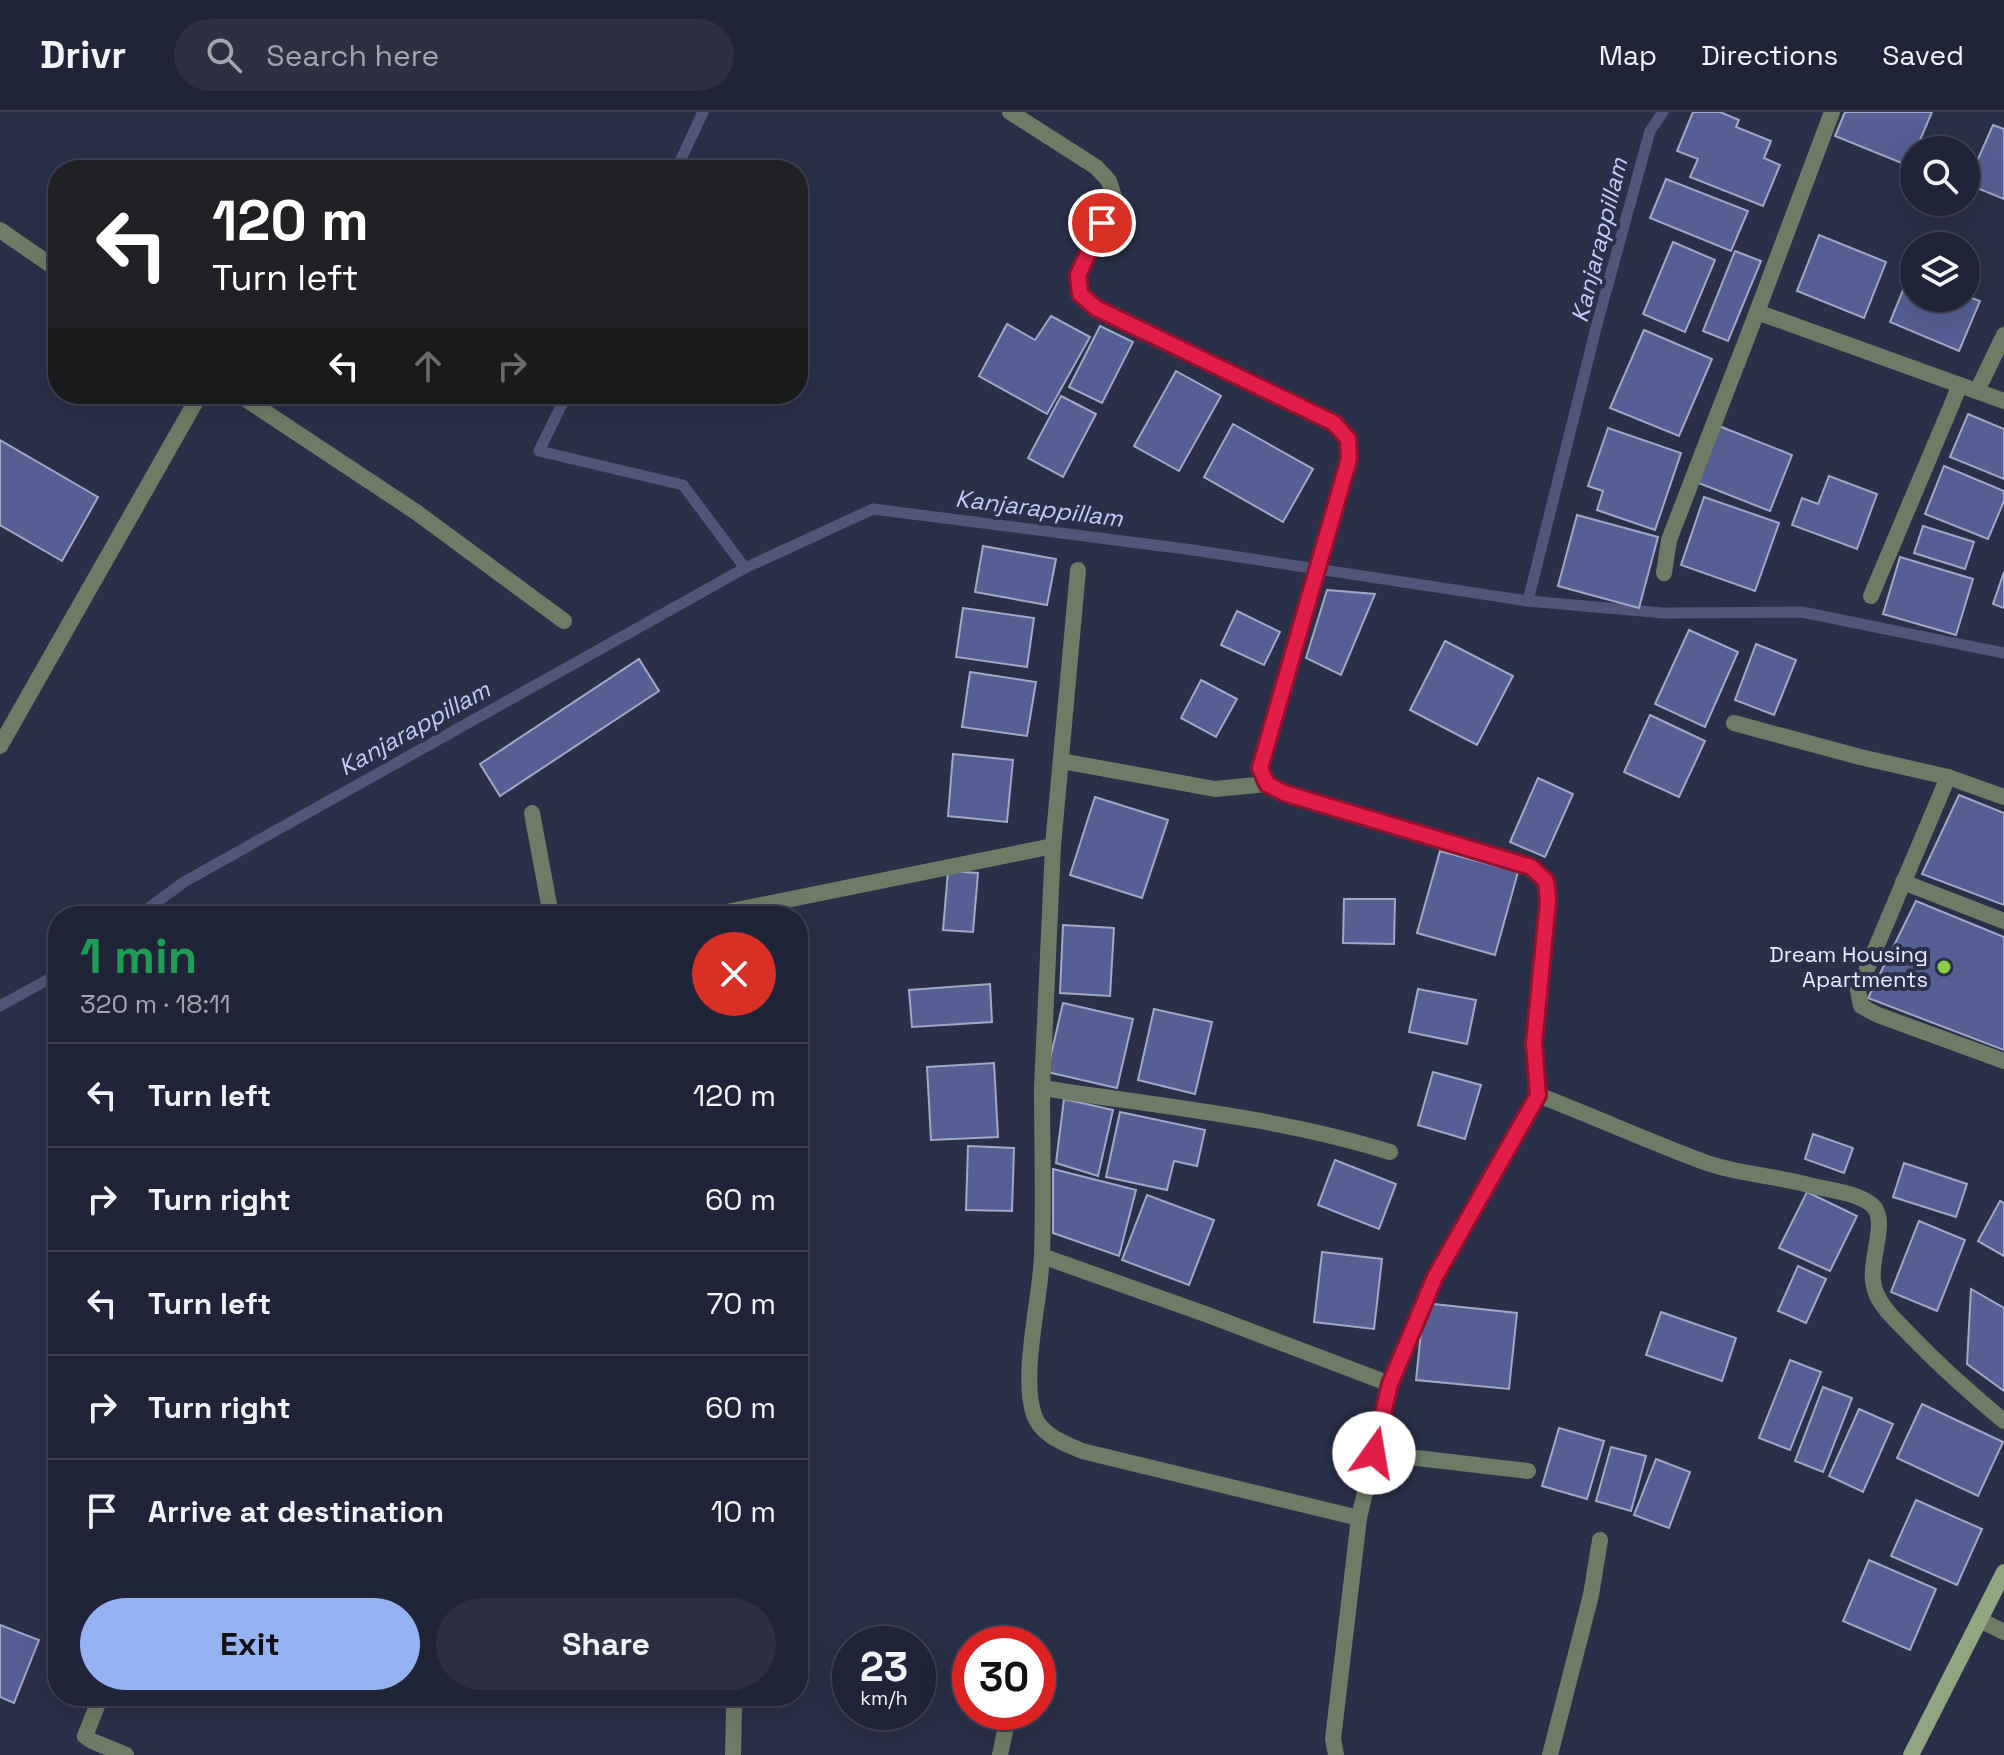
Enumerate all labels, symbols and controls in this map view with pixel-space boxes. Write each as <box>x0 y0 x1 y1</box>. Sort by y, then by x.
search box <box>174 19 734 91</box>
text: Drivr <box>40 31 126 79</box>
icon: search <box>202 33 246 77</box>
text: Search here <box>266 36 439 75</box>
text: Map <box>1599 37 1657 73</box>
text: Directions <box>1701 37 1838 73</box>
text: Saved <box>1882 37 1964 73</box>
map controls <box>1900 136 1980 312</box>
button: search <box>1900 136 1980 216</box>
water label: Kanjarappillam <box>1564 153 1635 325</box>
text: 120 m <box>212 185 369 256</box>
pin <box>1068 189 1136 257</box>
icon: left <box>80 192 184 296</box>
icon: arrive <box>1080 201 1124 245</box>
button: layers <box>1900 232 1980 312</box>
text: Turn left <box>212 255 359 301</box>
icon: left <box>322 344 366 388</box>
icon: ahead <box>406 344 450 388</box>
icon: right <box>490 344 534 388</box>
water label: Kanjarappillam <box>954 482 1126 534</box>
water label: Kanjarappillam <box>333 673 496 782</box>
text: 1 min <box>80 926 197 987</box>
button: close <box>692 932 776 1016</box>
place label: Dream Housing Apartments <box>1769 940 1928 993</box>
marker: Dream Housing Apartments <box>1935 958 1953 976</box>
text: 320 m · 18:11 <box>80 987 231 1021</box>
icon: left <box>80 1073 124 1117</box>
text: Turn left <box>148 1076 271 1115</box>
text: 120 m <box>693 1076 776 1115</box>
icon: right <box>80 1177 124 1221</box>
text: Turn right <box>148 1180 291 1219</box>
text: 60 m <box>705 1180 776 1219</box>
icon: left <box>80 1281 124 1325</box>
text: Turn left <box>148 1284 271 1323</box>
text: 70 m <box>707 1284 776 1323</box>
icon: right <box>80 1385 124 1429</box>
text: Turn right <box>148 1388 291 1427</box>
text: 60 m <box>705 1388 776 1427</box>
position arrow <box>1332 1411 1416 1495</box>
icon: arrive <box>80 1489 124 1533</box>
text: Arrive at destination <box>148 1492 444 1531</box>
text: 10 m <box>711 1492 776 1531</box>
button: Exit <box>80 1598 420 1690</box>
button: Share <box>436 1598 776 1690</box>
speed limit sign: 30 <box>952 1626 1056 1730</box>
text: 23 <box>860 1642 908 1693</box>
text: km/h <box>860 1685 908 1711</box>

